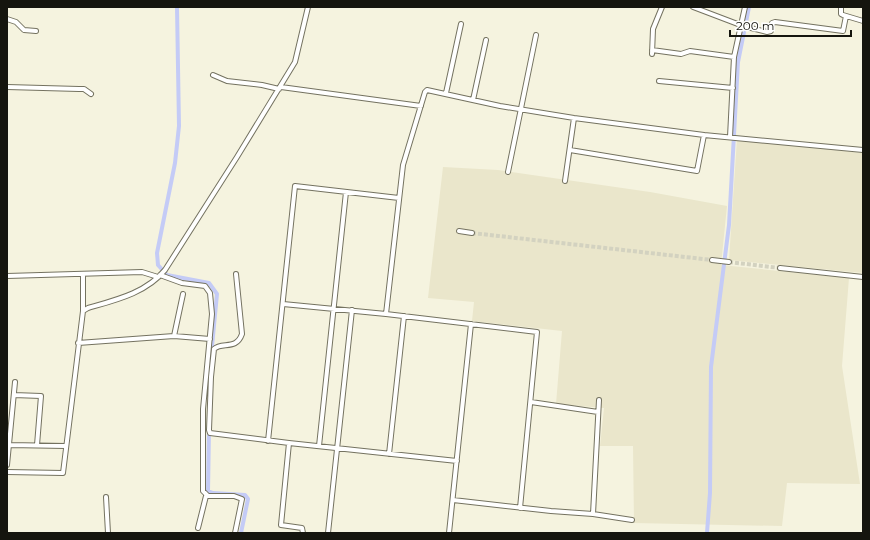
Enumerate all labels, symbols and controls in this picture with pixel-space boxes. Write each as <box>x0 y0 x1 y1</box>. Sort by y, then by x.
scale bar <box>730 12 851 38</box>
text: 200 m <box>736 18 775 33</box>

